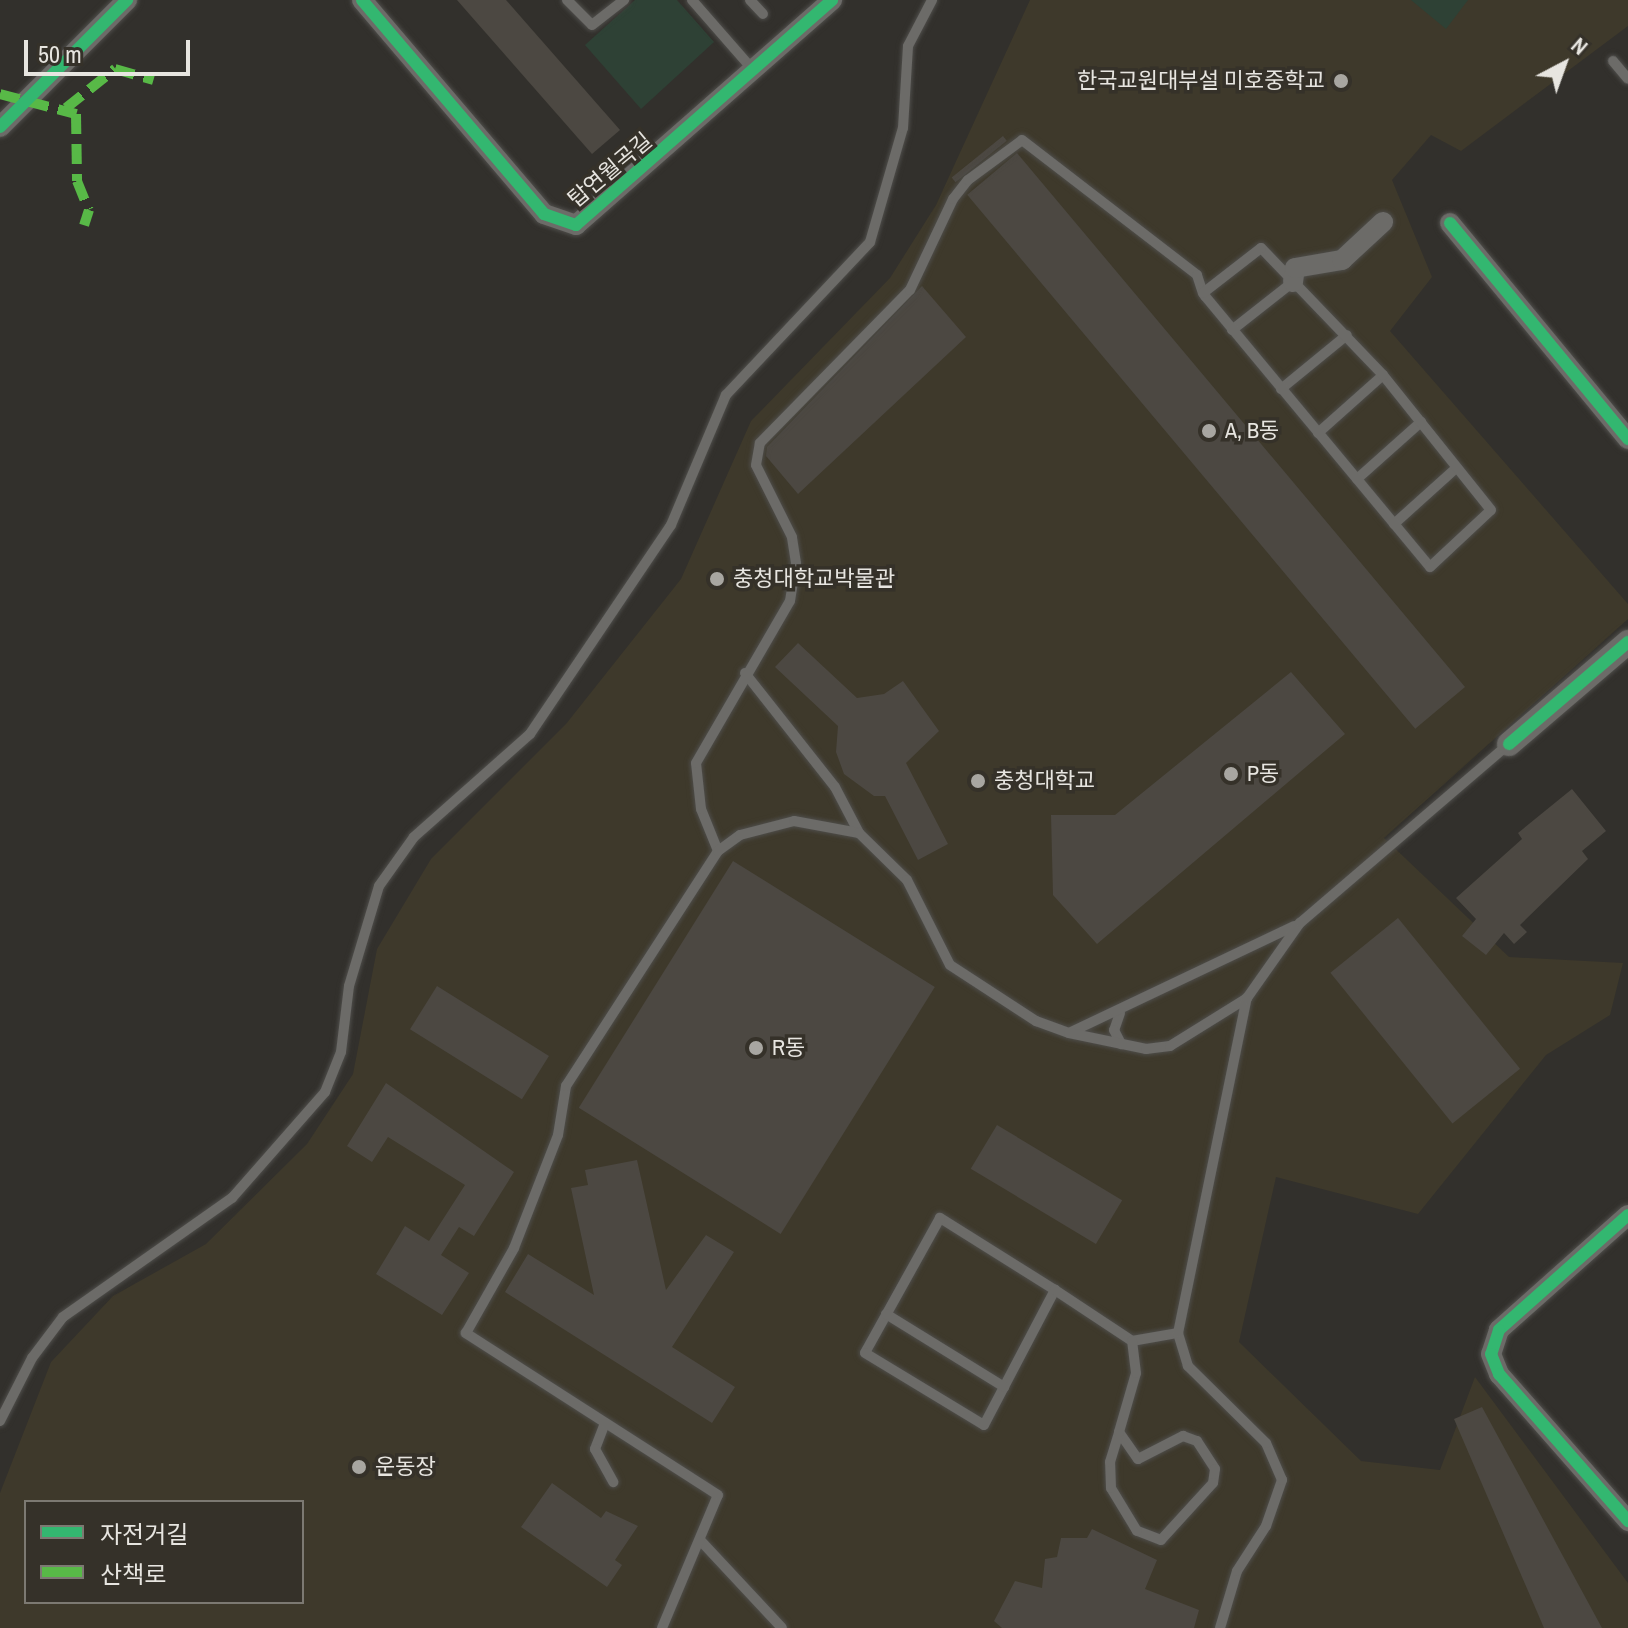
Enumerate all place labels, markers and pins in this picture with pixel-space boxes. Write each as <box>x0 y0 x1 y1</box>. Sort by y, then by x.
place label: 한국교원대부설 미호중학교 <box>1077 68 1325 94</box>
marker: 한국교원대부설 미호중학교 <box>1332 72 1350 90</box>
place label: A, B동 <box>1225 418 1279 444</box>
marker: A, B동 <box>1200 422 1218 440</box>
place label: 충청대학교박물관 <box>733 566 895 592</box>
marker: 충청대학교박물관 <box>708 570 726 588</box>
place label: P동 <box>1247 761 1279 787</box>
marker: P동 <box>1222 765 1240 783</box>
place label: 충청대학교 <box>994 768 1095 794</box>
marker: 충청대학교 <box>969 772 987 790</box>
place label: R동 <box>772 1035 805 1061</box>
marker: R동 <box>747 1039 765 1057</box>
place label: 운동장 <box>375 1454 436 1480</box>
marker: 운동장 <box>350 1458 368 1476</box>

